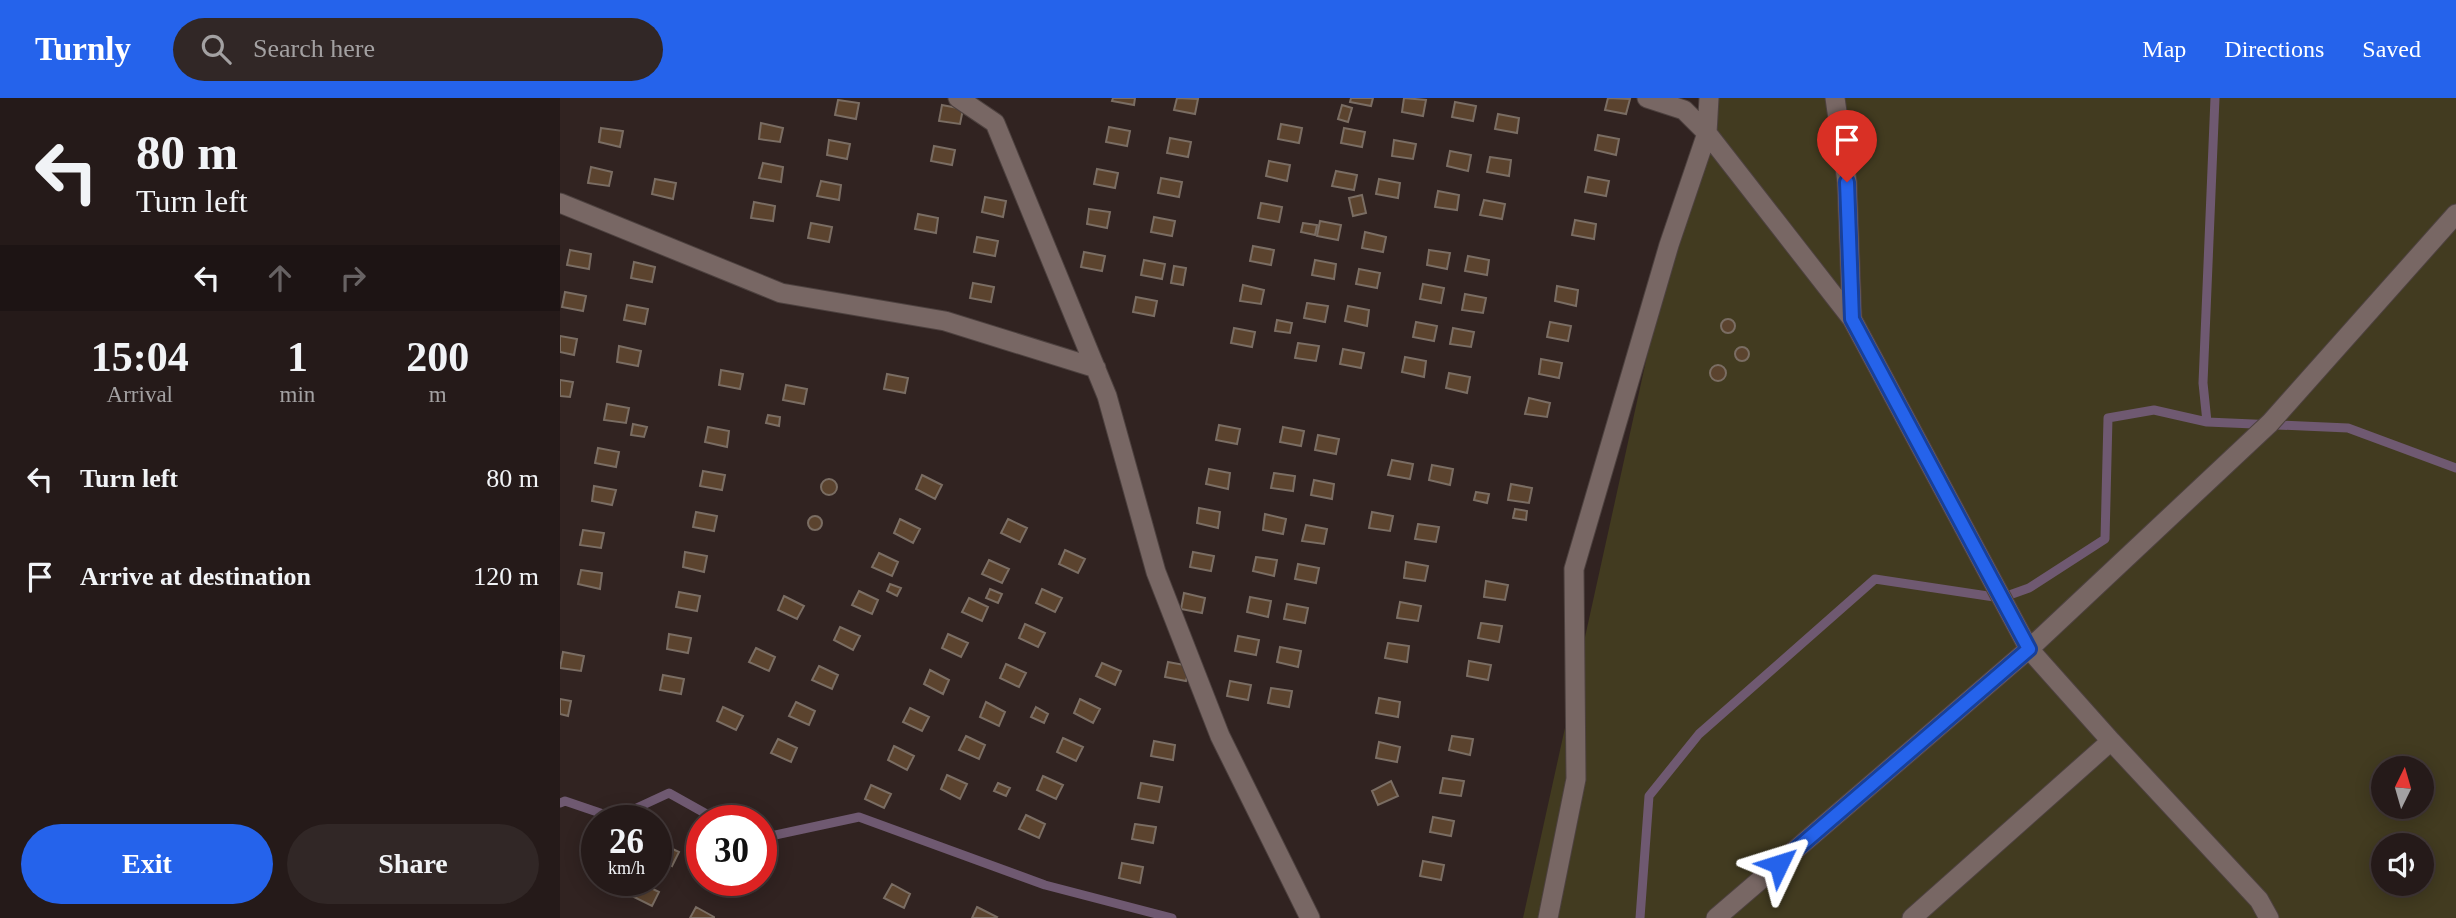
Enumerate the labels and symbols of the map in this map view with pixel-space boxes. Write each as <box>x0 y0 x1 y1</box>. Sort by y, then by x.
pin <box>1817 110 1877 182</box>
north arrow <box>2371 756 2434 819</box>
speed limit sign: 30 <box>686 805 777 896</box>
position arrow <box>1742 827 1816 901</box>

